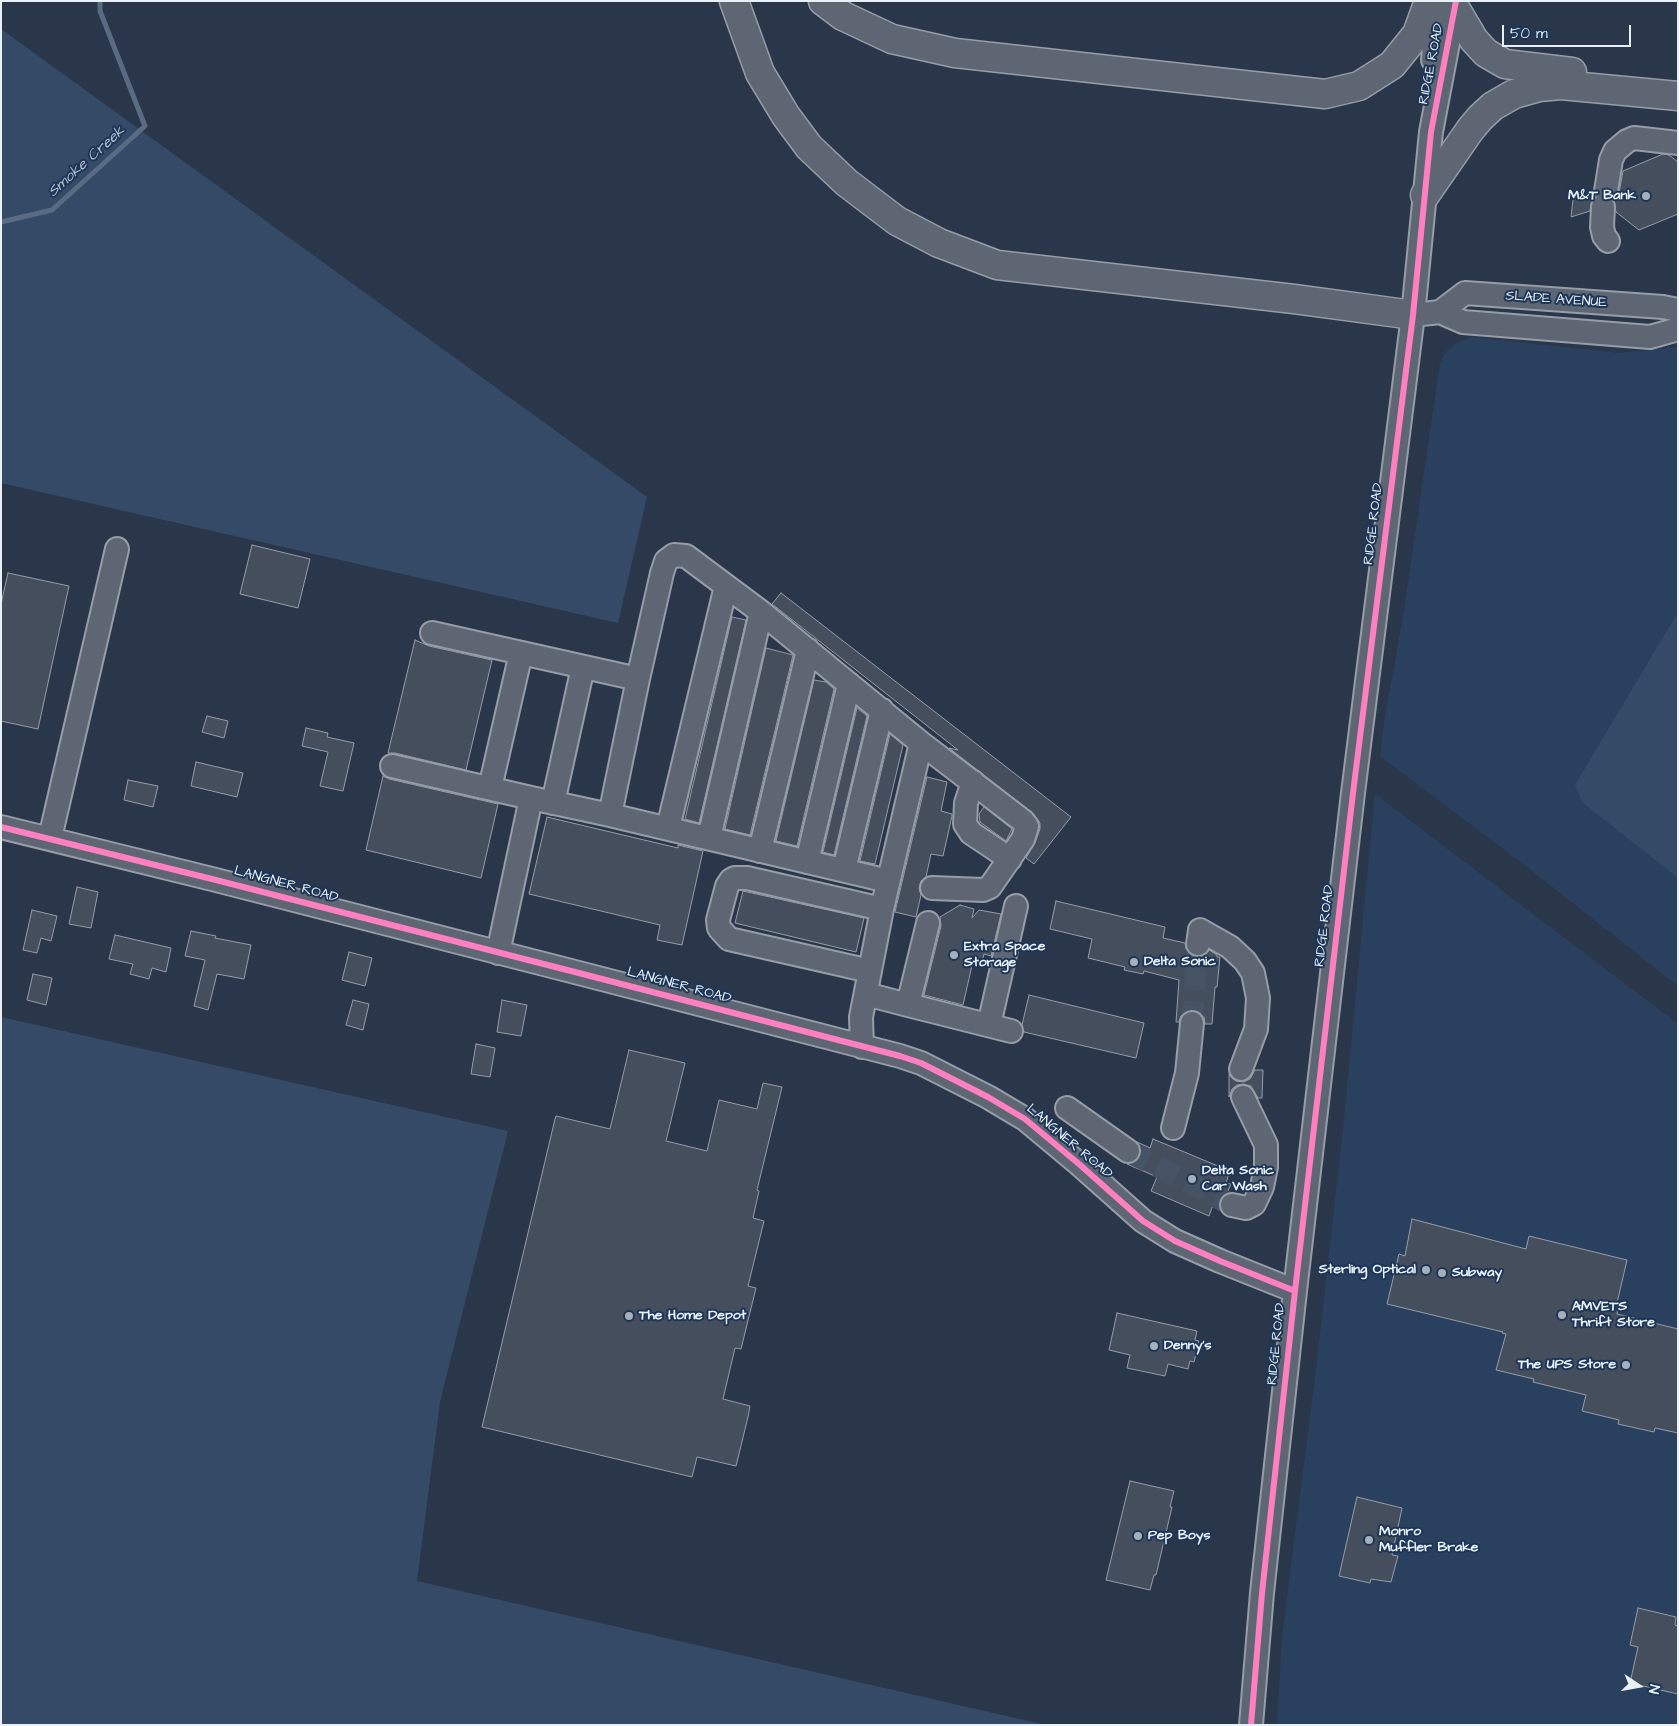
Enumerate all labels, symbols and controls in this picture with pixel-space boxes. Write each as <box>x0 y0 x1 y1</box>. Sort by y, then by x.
scale bar <box>1504 15 1633 47</box>
street label: RIDGE ROAD <box>1416 22 1448 106</box>
text: 50 m <box>1510 23 1548 44</box>
water label: Smoke Creek <box>45 123 129 201</box>
place label: M&T Bank <box>1568 188 1636 204</box>
marker: M&T Bank <box>1640 190 1652 202</box>
street label: SLADE AVENUE <box>1505 288 1607 312</box>
street label: RIDGE ROAD <box>1361 482 1387 566</box>
street label: LANGNER ROAD <box>232 863 340 907</box>
street label: RIDGE ROAD <box>1312 884 1338 968</box>
place label: Extra Space Storage <box>964 939 1045 972</box>
marker: Extra Space Storage <box>948 949 960 961</box>
place label: Delta Sonic <box>1144 954 1216 970</box>
marker: Delta Sonic <box>1128 956 1140 968</box>
street label: LANGNER ROAD <box>625 964 733 1008</box>
street label: LANGNER ROAD <box>1023 1101 1115 1183</box>
place label: Delta Sonic Car Wash <box>1202 1163 1274 1196</box>
marker: Delta Sonic Car Wash <box>1186 1173 1198 1185</box>
place label: Sterling Optical <box>1319 1262 1416 1278</box>
marker: Sterling Optical <box>1420 1264 1432 1276</box>
place label: Subway <box>1452 1265 1502 1281</box>
marker: Subway <box>1436 1267 1448 1279</box>
place label: AMVETS Thrift Store <box>1572 1299 1655 1331</box>
street label: RIDGE ROAD <box>1264 1302 1290 1386</box>
place label: The Home Depot <box>639 1308 746 1324</box>
marker: AMVETS Thrift Store <box>1556 1309 1568 1321</box>
marker: The Home Depot <box>623 1310 635 1322</box>
place label: Denny's <box>1164 1338 1212 1354</box>
marker: Denny's <box>1148 1340 1160 1352</box>
place label: The UPS Store <box>1518 1357 1616 1373</box>
marker: The UPS Store <box>1620 1359 1632 1371</box>
place label: Monro Muffler Brake <box>1379 1524 1478 1556</box>
place label: Pep Boys <box>1148 1528 1210 1544</box>
marker: Pep Boys <box>1132 1530 1144 1542</box>
marker: Monro Muffler Brake <box>1363 1534 1375 1546</box>
north arrow <box>1614 1661 1664 1711</box>
text: N <box>1643 1683 1664 1695</box>

